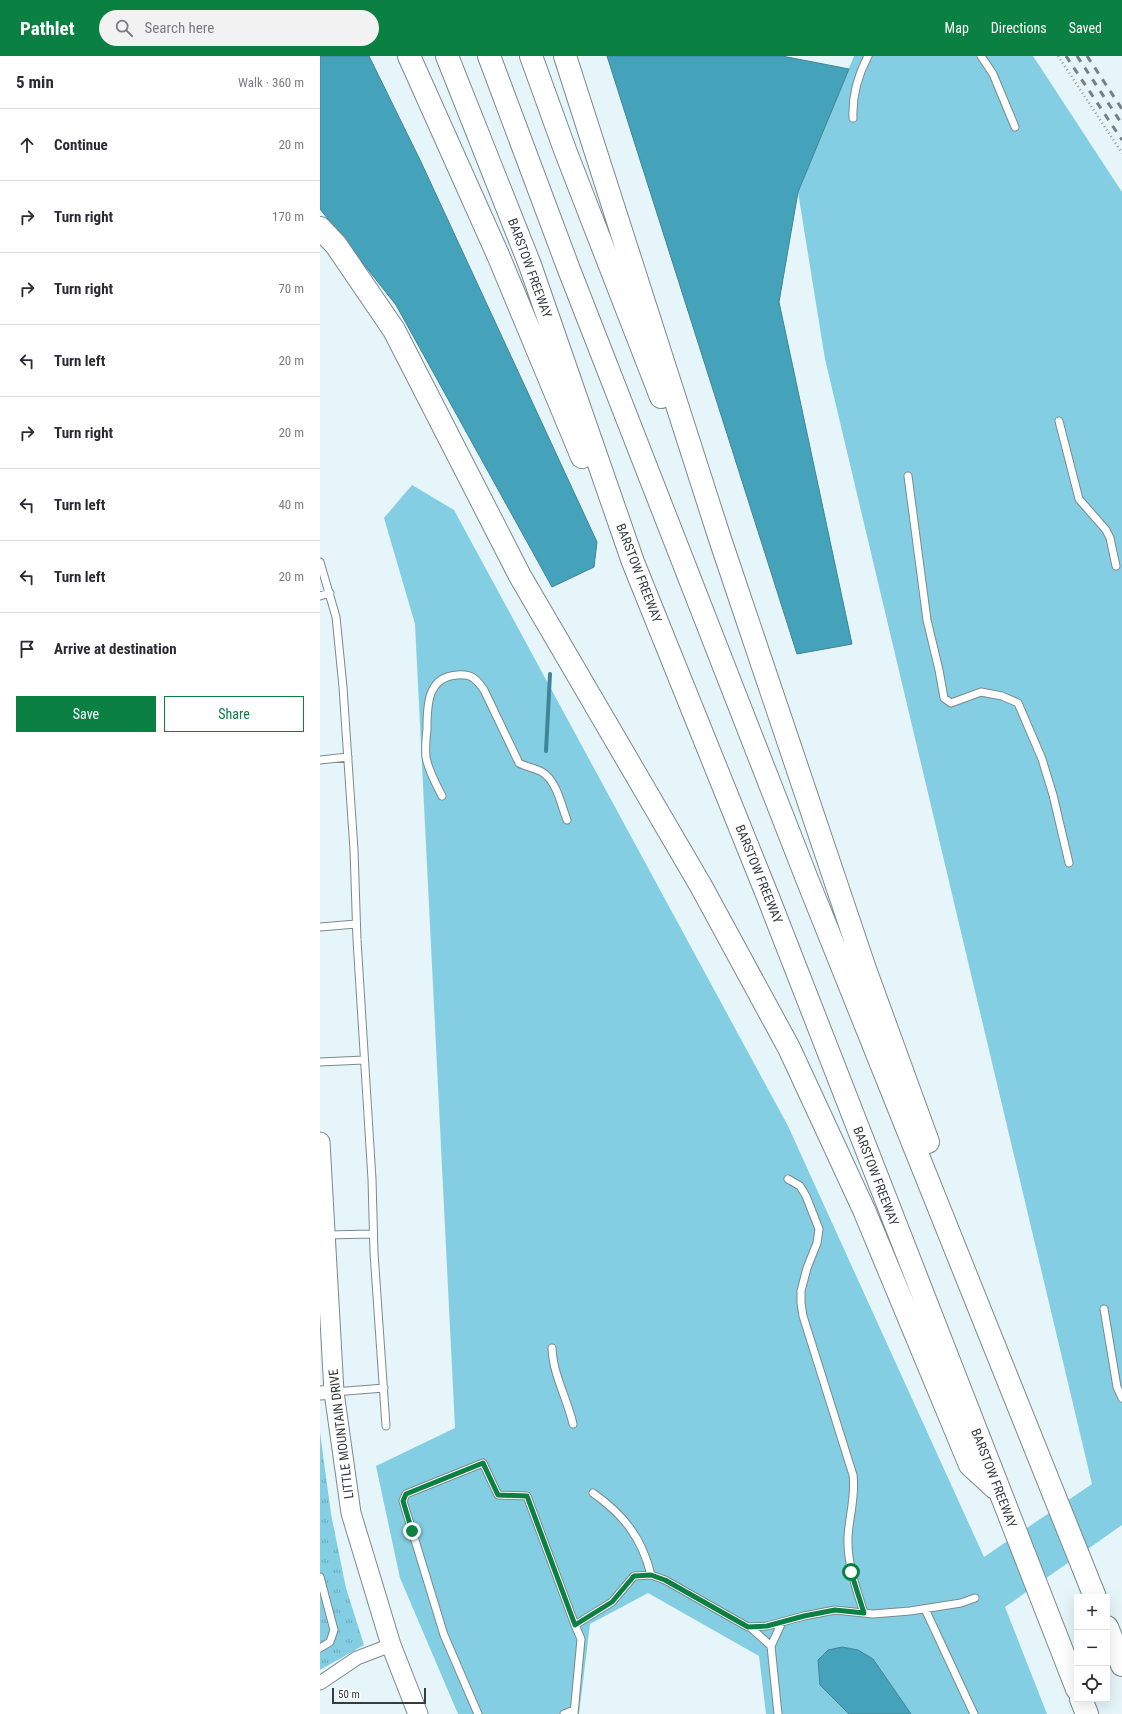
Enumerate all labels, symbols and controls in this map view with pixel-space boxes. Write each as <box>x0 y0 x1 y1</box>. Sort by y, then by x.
search box <box>99 10 379 46</box>
text: Pathlet <box>20 17 75 40</box>
icon: search <box>113 17 135 39</box>
text: Search here <box>145 19 214 37</box>
text: Map <box>945 20 969 36</box>
text: Directions <box>991 20 1047 36</box>
text: Saved <box>1069 20 1102 36</box>
text: 5 min <box>16 72 54 92</box>
text: Walk · 360 m <box>238 75 304 90</box>
icon: ahead <box>16 134 38 156</box>
text: Continue <box>54 136 108 154</box>
text: 20 m <box>278 137 304 152</box>
icon: right <box>16 206 38 228</box>
text: Turn right <box>54 208 113 226</box>
text: 170 m <box>272 209 304 224</box>
street label: BARSTOW FREEWAY <box>505 216 555 320</box>
icon: right <box>16 278 38 300</box>
text: Turn right <box>54 280 113 298</box>
text: 70 m <box>278 281 304 296</box>
icon: left <box>16 350 38 372</box>
text: Turn left <box>54 352 105 370</box>
text: 20 m <box>278 353 304 368</box>
icon: right <box>16 422 38 444</box>
text: Turn right <box>54 424 113 442</box>
text: 20 m <box>278 425 304 440</box>
icon: left <box>16 494 38 516</box>
text: Turn left <box>54 496 105 514</box>
text: 40 m <box>278 497 304 512</box>
street label: BARSTOW FREEWAY <box>613 521 665 625</box>
icon: left <box>16 566 38 588</box>
text: Turn left <box>54 568 105 586</box>
text: 20 m <box>278 569 304 584</box>
icon: arrive <box>16 638 38 660</box>
text: Arrive at destination <box>54 640 177 658</box>
button: Save <box>16 696 156 732</box>
button: Share <box>164 696 304 732</box>
street label: BARSTOW FREEWAY <box>732 823 786 926</box>
street label: BARSTOW FREEWAY <box>850 1124 902 1228</box>
street label: LITTLE MOUNTAIN DRIVE <box>326 1368 356 1500</box>
street label: BARSTOW FREEWAY <box>968 1426 1020 1530</box>
route end <box>403 1522 421 1540</box>
route start <box>842 1563 860 1581</box>
map controls <box>1074 1594 1110 1702</box>
button: + <box>1074 1594 1110 1630</box>
button: − <box>1074 1630 1110 1666</box>
button: locate <box>1074 1666 1110 1702</box>
scale bar <box>332 1686 426 1705</box>
text: 50 m <box>338 1688 360 1701</box>

